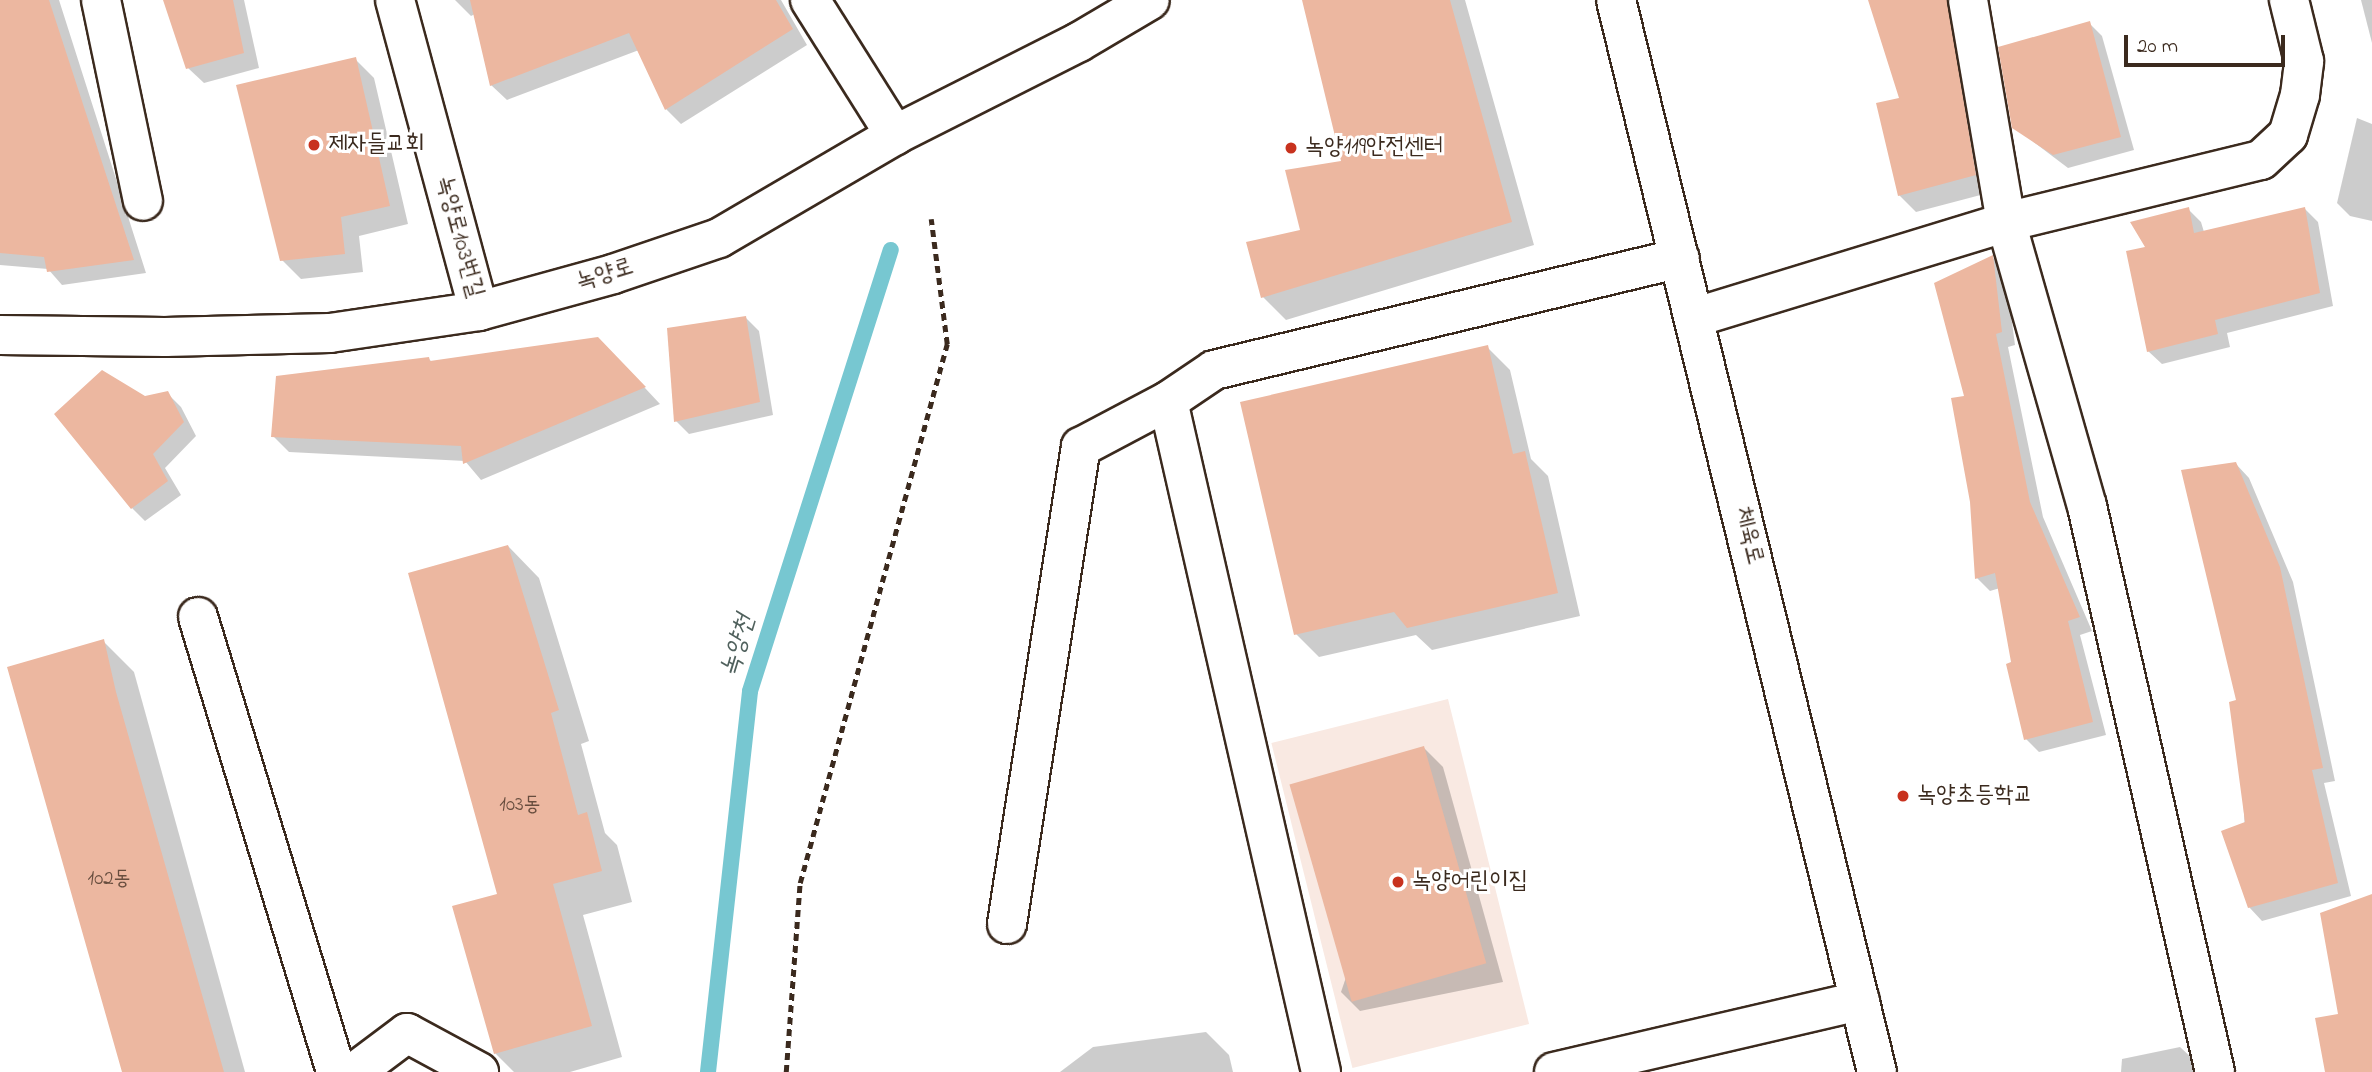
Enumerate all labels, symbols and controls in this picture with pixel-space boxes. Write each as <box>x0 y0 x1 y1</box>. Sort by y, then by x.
scale bar <box>2127 21 2288 65</box>
text: 20 m <box>2137 32 2178 62</box>
place label: 제자들교회 <box>328 131 425 159</box>
place label: 녹양119안전센터 <box>1305 134 1443 162</box>
marker: 제자들교회 <box>306 137 322 153</box>
marker: 녹양119안전센터 <box>1283 140 1299 156</box>
street label: 녹양로103번길 <box>429 173 489 301</box>
street label: 녹양로 <box>573 253 637 297</box>
street label: 체육로 <box>1727 504 1769 568</box>
water label: 녹양천 <box>715 611 763 681</box>
place label: 녹양초등학교 <box>1917 782 2033 810</box>
marker: 녹양초등학교 <box>1895 788 1911 804</box>
house number: 103동 <box>499 792 541 818</box>
house number: 102동 <box>87 866 131 892</box>
place label: 녹양어린이집 <box>1412 868 1528 896</box>
marker: 녹양어린이집 <box>1390 874 1406 890</box>

